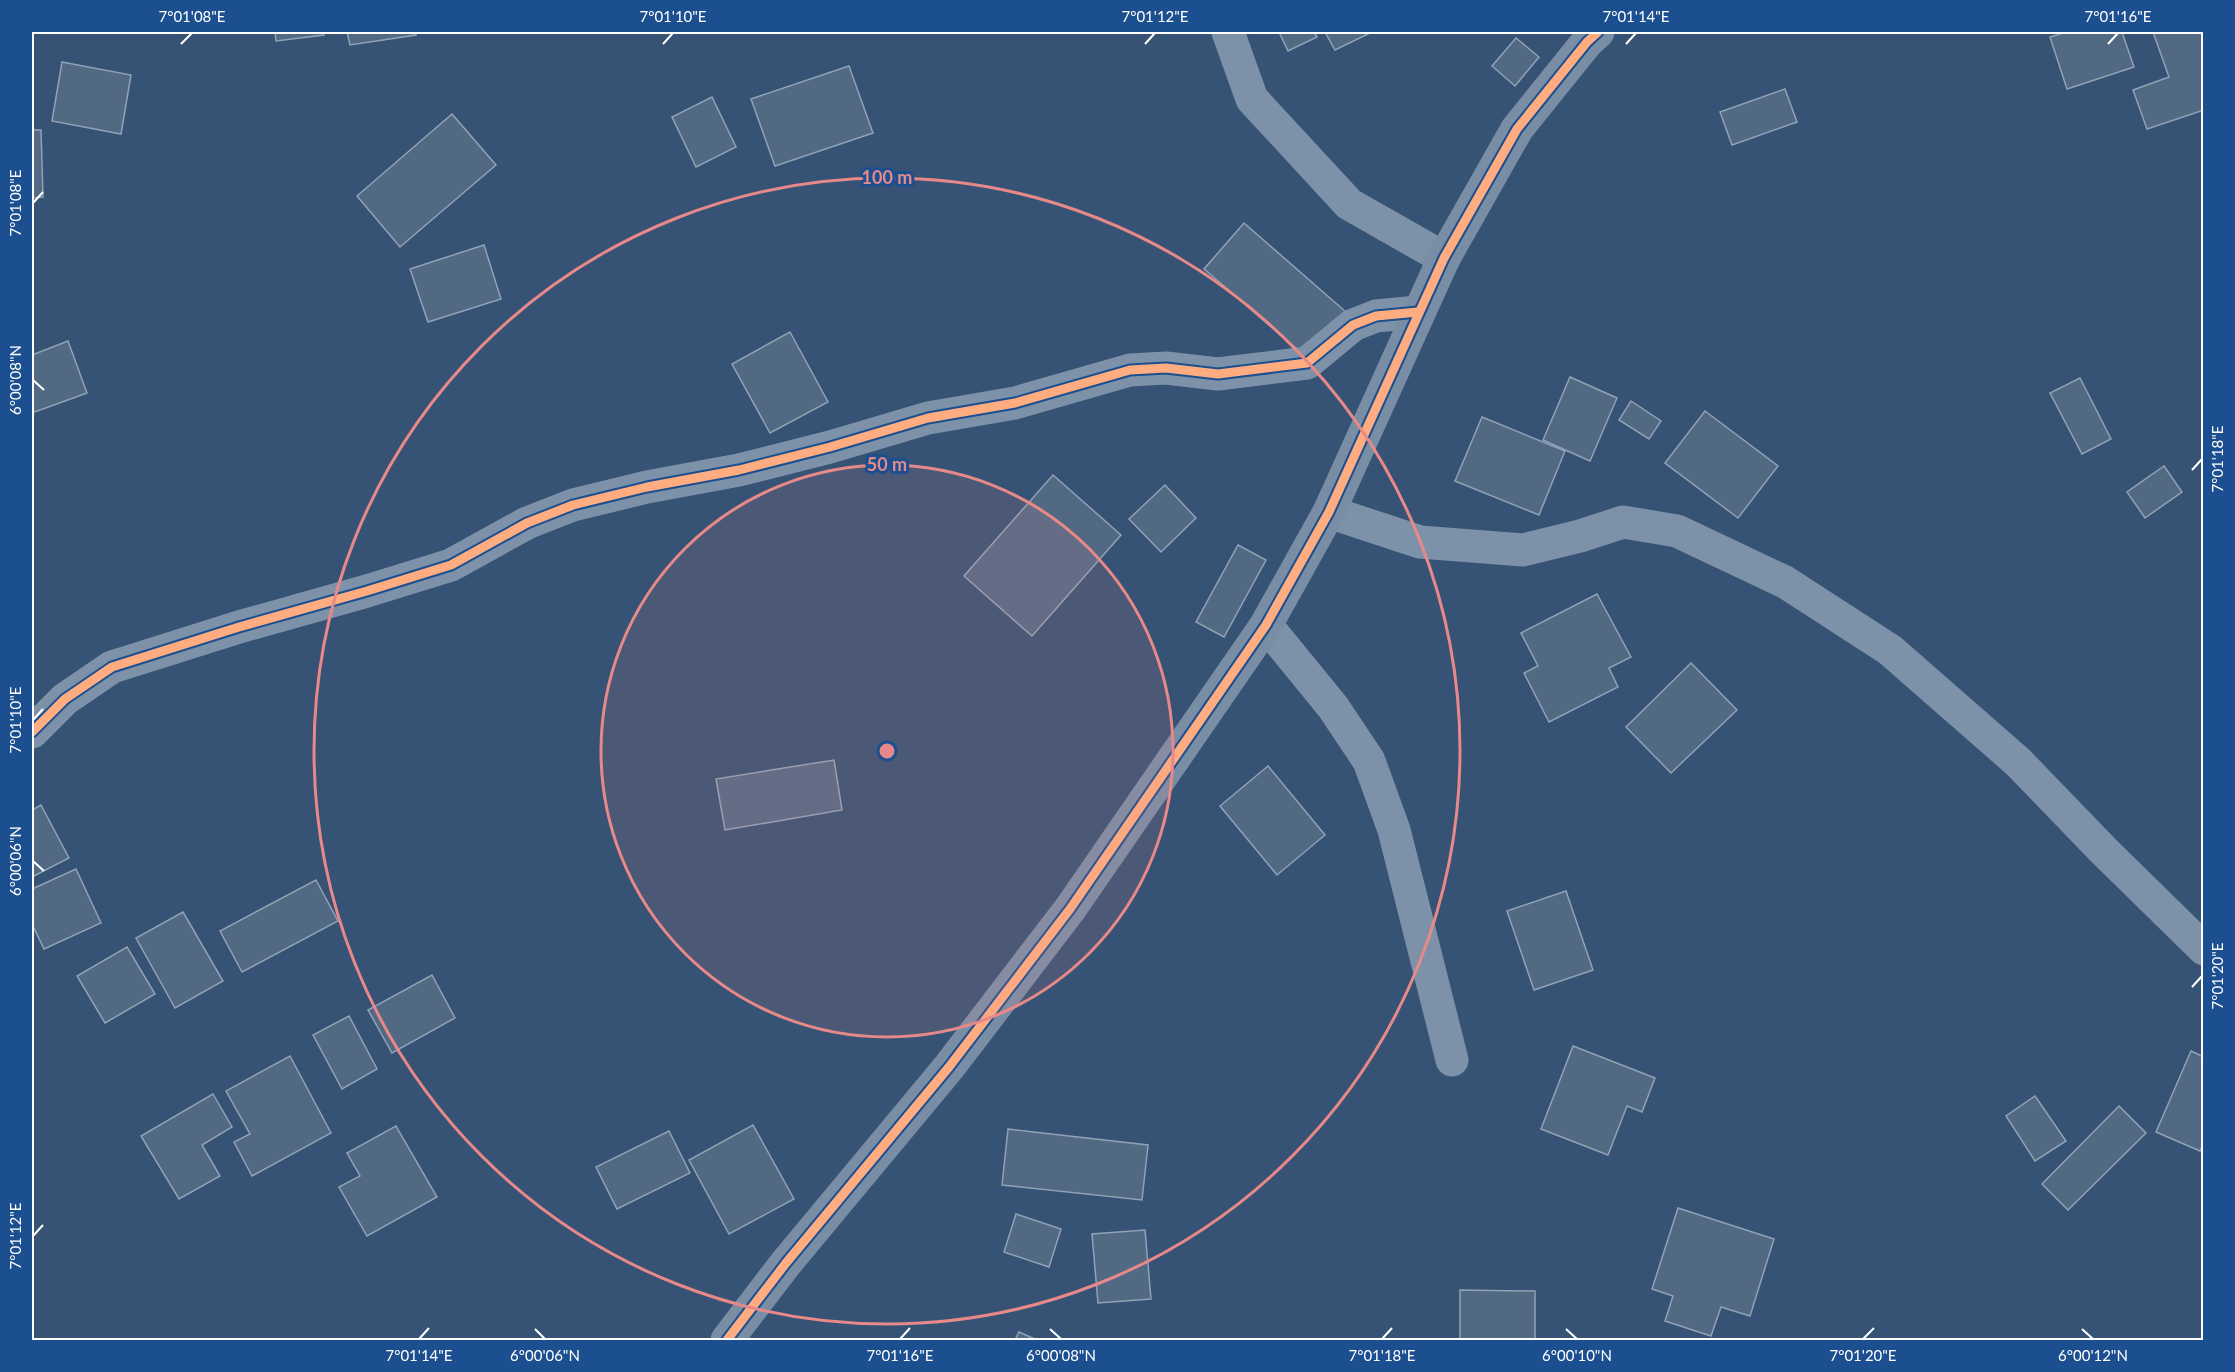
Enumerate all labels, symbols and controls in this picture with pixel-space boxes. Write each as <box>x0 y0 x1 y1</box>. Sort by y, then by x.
text: 7°01'08"E <box>159 7 226 25</box>
text: 7°01'10"E <box>640 7 707 25</box>
text: 7°01'12"E <box>1122 7 1189 25</box>
text: 7°01'14"E <box>1603 7 1670 25</box>
text: 7°01'16"E <box>2085 7 2152 25</box>
text: 100 m <box>862 166 912 188</box>
text: 7°01'08"E <box>6 170 24 237</box>
text: 6°00'08"N <box>6 345 24 415</box>
text: 7°01'18"E <box>2208 426 2226 493</box>
text: 50 m <box>867 453 907 475</box>
text: 7°01'10"E <box>6 687 24 754</box>
centre of rings <box>877 741 897 761</box>
text: 6°00'06"N <box>6 826 24 896</box>
text: 7°01'20"E <box>2208 943 2226 1010</box>
text: 7°01'12"E <box>6 1203 24 1270</box>
text: 7°01'14"E <box>386 1346 453 1364</box>
text: 6°00'06"N <box>510 1346 580 1364</box>
text: 7°01'16"E <box>867 1346 934 1364</box>
text: 6°00'08"N <box>1026 1346 1096 1364</box>
text: 7°01'18"E <box>1349 1346 1416 1364</box>
text: 6°00'10"N <box>1542 1346 1612 1364</box>
text: 7°01'20"E <box>1830 1346 1897 1364</box>
text: 6°00'12"N <box>2058 1346 2128 1364</box>

